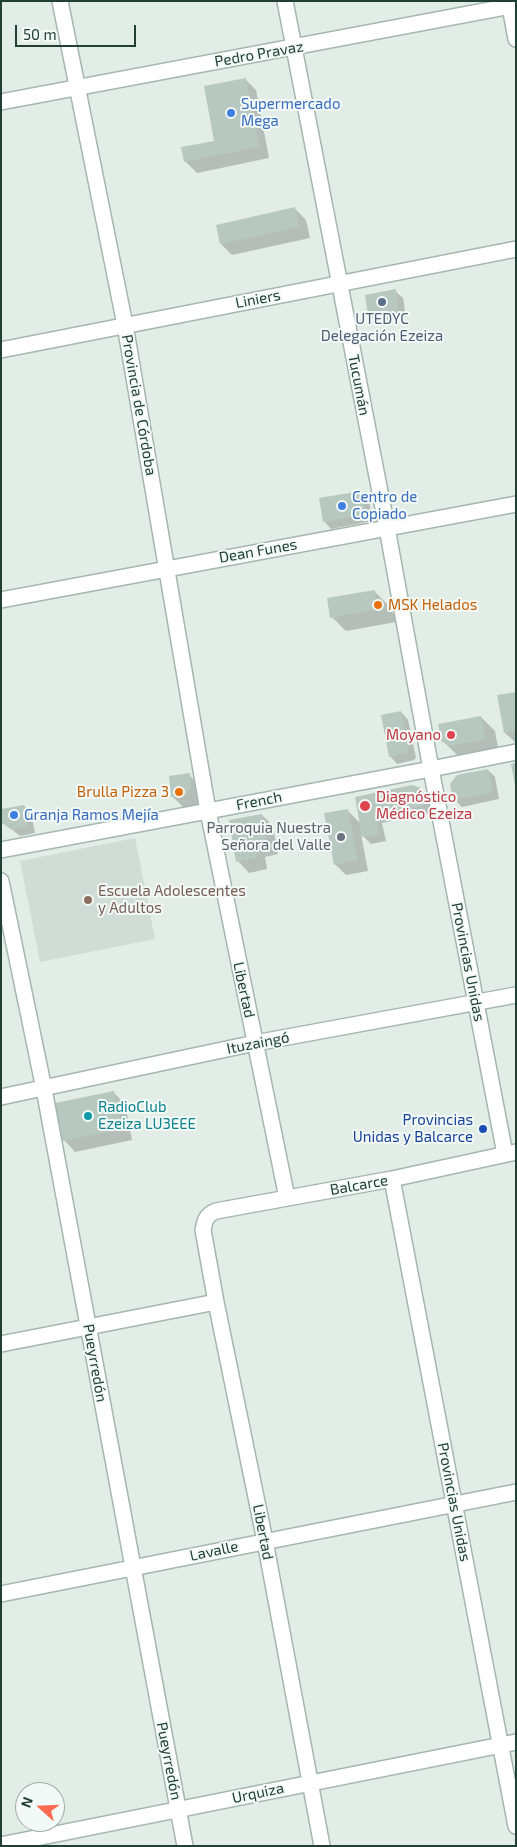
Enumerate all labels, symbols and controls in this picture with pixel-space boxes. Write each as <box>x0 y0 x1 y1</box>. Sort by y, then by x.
scale bar <box>18 15 139 47</box>
text: 50 m <box>23 25 57 43</box>
street label: Pedro Pravaz <box>213 37 305 71</box>
place label: Supermercado Mega <box>241 95 340 130</box>
marker: Supermercado Mega <box>225 107 237 119</box>
street label: Liniers <box>234 286 282 312</box>
marker: UTEDYC Delegación Ezeiza <box>376 296 388 308</box>
place label: UTEDYC Delegación Ezeiza <box>321 310 443 345</box>
street label: Provincia de Córdoba <box>118 333 160 477</box>
street label: Tucumán <box>344 353 374 417</box>
place label: Centro de Copiado <box>352 488 417 523</box>
marker: Centro de Copiado <box>336 500 348 512</box>
street label: Dean Funes <box>217 535 299 567</box>
place label: MSK Helados <box>388 596 477 614</box>
marker: MSK Helados <box>372 599 384 611</box>
place label: Moyano <box>386 726 441 744</box>
marker: Moyano <box>445 729 457 741</box>
place label: Brulla Pizza 3 <box>77 783 169 801</box>
marker: Brulla Pizza 3 <box>173 786 185 798</box>
street label: French <box>234 788 284 814</box>
place label: Diagnóstico Médico Ezeiza <box>376 788 472 823</box>
marker: Diagnóstico Médico Ezeiza <box>358 799 372 813</box>
place label: Granja Ramos Mejía <box>24 806 159 824</box>
marker: Granja Ramos Mejía <box>8 809 20 821</box>
place label: Parroquia Nuestra Señora del Valle <box>206 819 331 854</box>
marker: Parroquia Nuestra Señora del Valle <box>335 831 347 843</box>
place label: Escuela Adolescentes y Adultos <box>98 882 246 917</box>
marker: Escuela Adolescentes y Adultos <box>82 894 94 906</box>
street label: Provincias Unidas <box>448 901 488 1023</box>
street label: Libertad <box>229 960 259 1020</box>
street label: Ituzaingó <box>225 1028 291 1058</box>
place label: RadioClub Ezeiza LU3EEE <box>98 1098 196 1133</box>
marker: RadioClub Ezeiza LU3EEE <box>82 1110 94 1122</box>
place label: Provincias Unidas y Balcarce <box>353 1111 473 1146</box>
marker: Provincias Unidas y Balcarce <box>477 1123 489 1135</box>
street label: Balcarce <box>329 1171 389 1199</box>
street label: Pueyrredón <box>79 1323 111 1403</box>
street label: Provincias Unidas <box>434 1441 474 1563</box>
street label: Libertad <box>249 1503 277 1561</box>
street label: Lavalle <box>188 1537 240 1565</box>
street label: Pueyrredón <box>153 1720 185 1802</box>
street label: Urquiza <box>230 1779 286 1807</box>
north arrow <box>15 1782 65 1832</box>
text: N <box>17 1794 36 1810</box>

